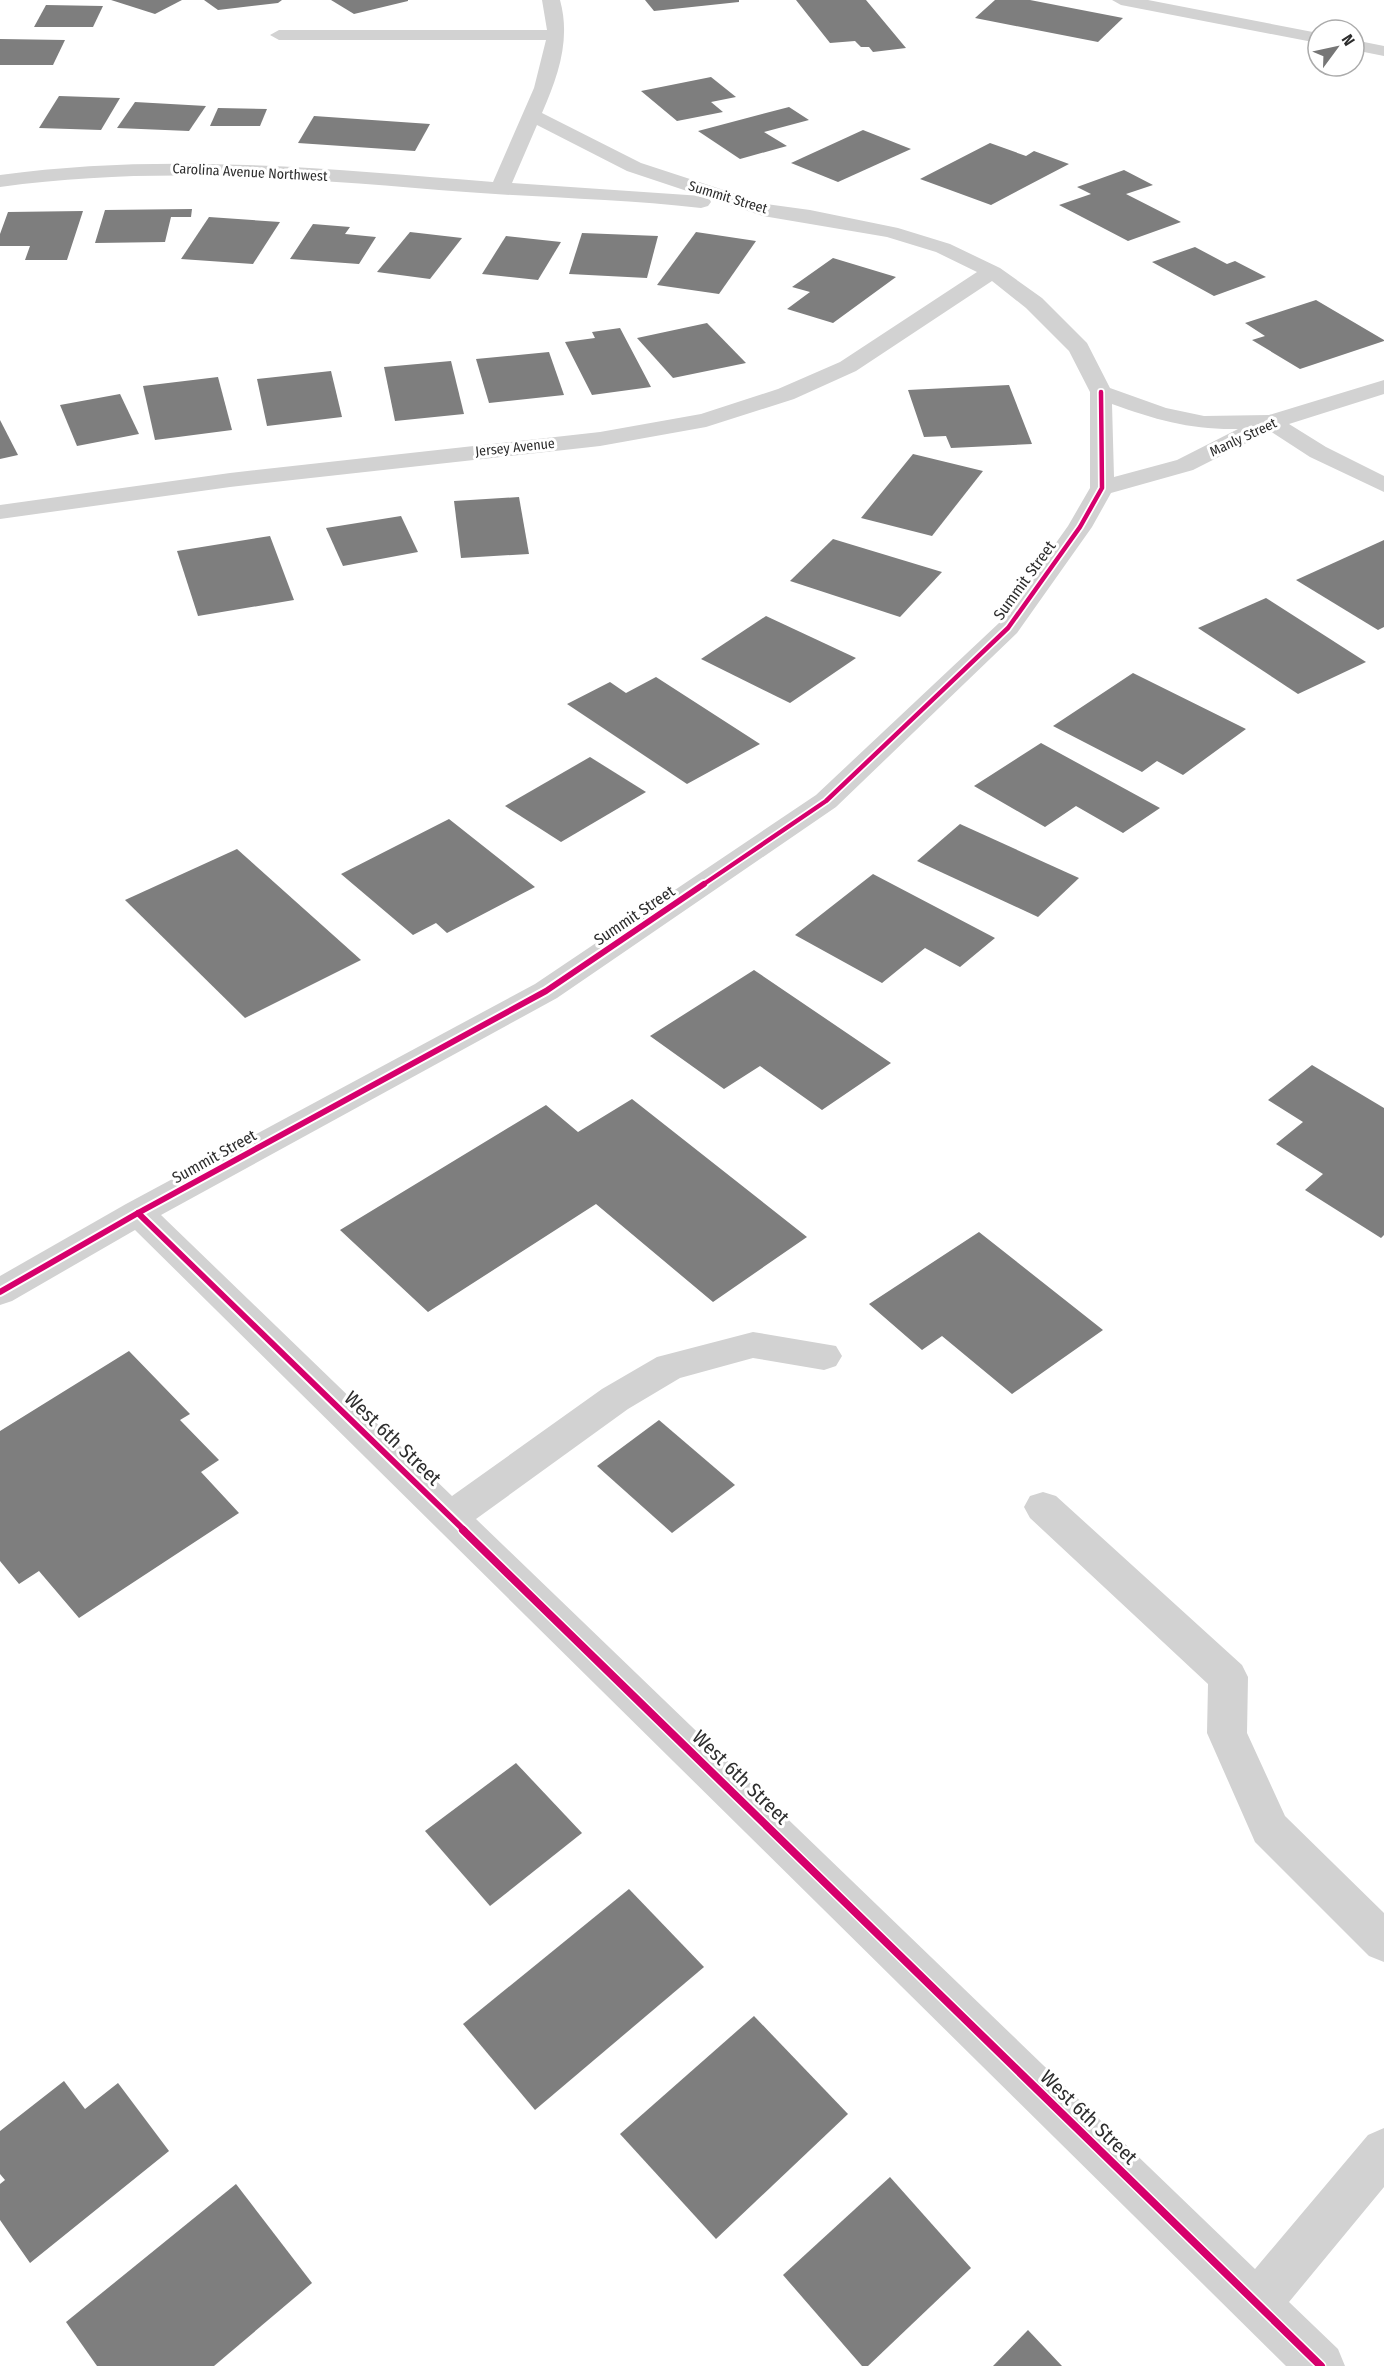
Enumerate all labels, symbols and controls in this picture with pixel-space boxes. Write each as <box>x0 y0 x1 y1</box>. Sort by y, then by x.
north arrow <box>1306 18 1366 78</box>
text: N <box>1338 31 1359 49</box>
street label: Carolina Avenue Northwest <box>172 160 328 185</box>
street label: Summit Street <box>686 177 770 218</box>
street label: Manly Street <box>1207 414 1280 460</box>
street label: Jersey Avenue <box>474 435 556 460</box>
street label: Summit Street <box>989 536 1060 624</box>
street label: Summit Street <box>590 881 679 949</box>
street label: Summit Street <box>169 1125 260 1187</box>
street label: West 6th Street <box>340 1386 447 1490</box>
street label: West 6th Street <box>688 1725 795 1829</box>
street label: West 6th Street <box>1036 2065 1143 2169</box>

